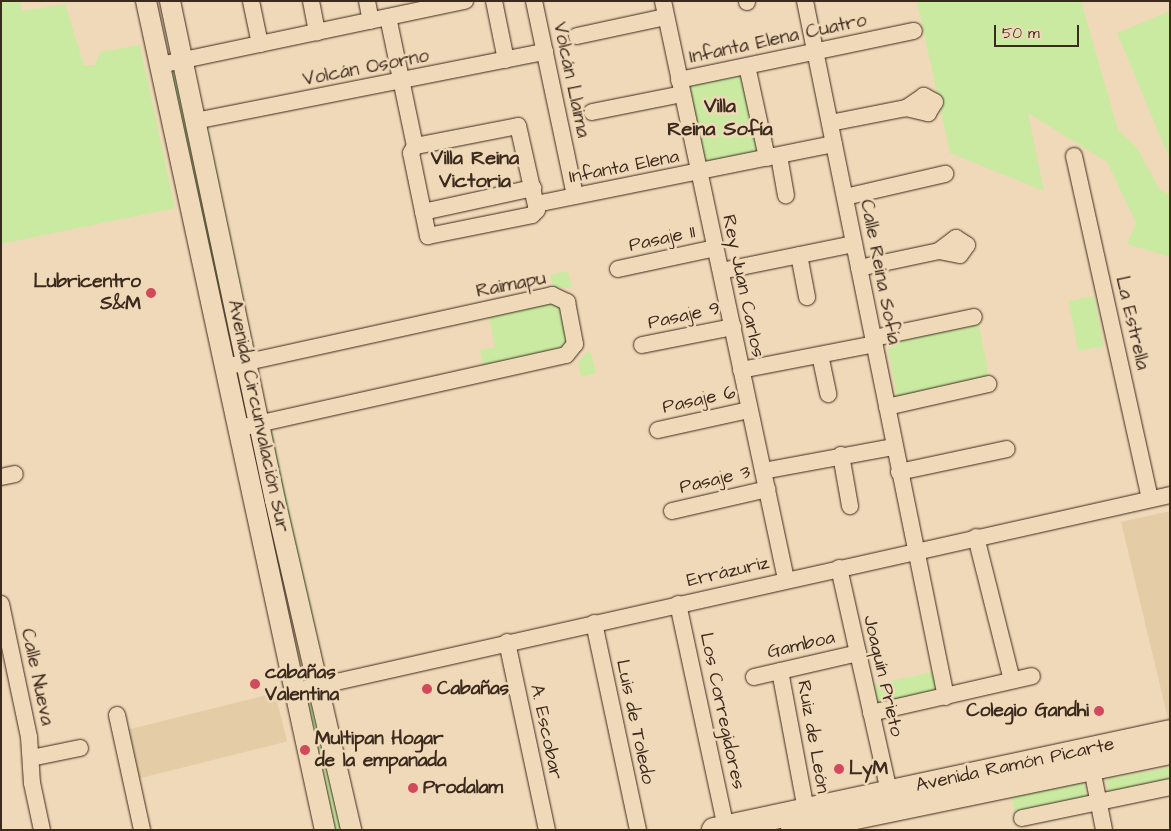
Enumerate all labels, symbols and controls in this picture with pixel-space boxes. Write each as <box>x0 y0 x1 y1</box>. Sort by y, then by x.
street label: Infanta Elena Cuatro <box>687 9 869 69</box>
scale bar <box>996 15 1081 47</box>
street label: Volcán Llaima <box>548 20 594 140</box>
text: 50 m <box>1002 23 1040 44</box>
street label: Volcán Osorno <box>301 45 431 91</box>
district label: Villa Reina Sofía <box>667 95 773 142</box>
street label: Infanta Elena <box>567 145 681 189</box>
district label: Villa Reina Victoria <box>431 147 519 194</box>
street label: Calle Reina Sofía <box>855 198 905 346</box>
street label: Rey Juan Carlos <box>717 213 769 359</box>
street label: Pasaje 11 <box>627 221 697 257</box>
street label: Raimapu <box>474 267 548 303</box>
place label: Lubricentro S&M <box>34 271 141 315</box>
street label: La Estrella <box>1110 274 1154 372</box>
marker: Lubricentro S&M <box>145 287 157 299</box>
street label: Pasaje 9 <box>646 297 722 335</box>
street label: Avenida Circunvalación Sur <box>222 298 294 534</box>
street label: Pasaje 6 <box>660 381 738 419</box>
street label: Pasaje 3 <box>677 461 753 499</box>
street label: Errázuriz <box>685 551 771 593</box>
street label: Joaquín Prieto <box>858 613 908 739</box>
street label: Gamboa <box>765 626 837 664</box>
street label: Calle Nueva <box>16 627 58 727</box>
street label: Los Corregidores <box>694 630 750 792</box>
street label: Luis de Toledo <box>611 658 659 786</box>
place label: cabañas Valentina <box>265 662 339 706</box>
marker: cabañas Valentina <box>249 678 261 690</box>
place label: Cabañas <box>437 678 509 700</box>
street label: Ruiz de León <box>792 679 834 795</box>
street label: A. Escobar <box>525 682 567 782</box>
marker: Cabañas <box>421 683 433 695</box>
place label: Colegio Gandhi <box>966 700 1089 722</box>
marker: Colegio Gandhi <box>1093 705 1105 717</box>
place label: Multipan Hogar de la empanada <box>315 728 447 772</box>
street label: Avenida Ramón Picarte <box>914 733 1116 797</box>
marker: Multipan Hogar de la empanada <box>299 744 311 756</box>
place label: LyM <box>849 758 888 780</box>
marker: LyM <box>833 763 845 775</box>
place label: Prodalam <box>423 777 503 799</box>
marker: Prodalam <box>407 782 419 794</box>

